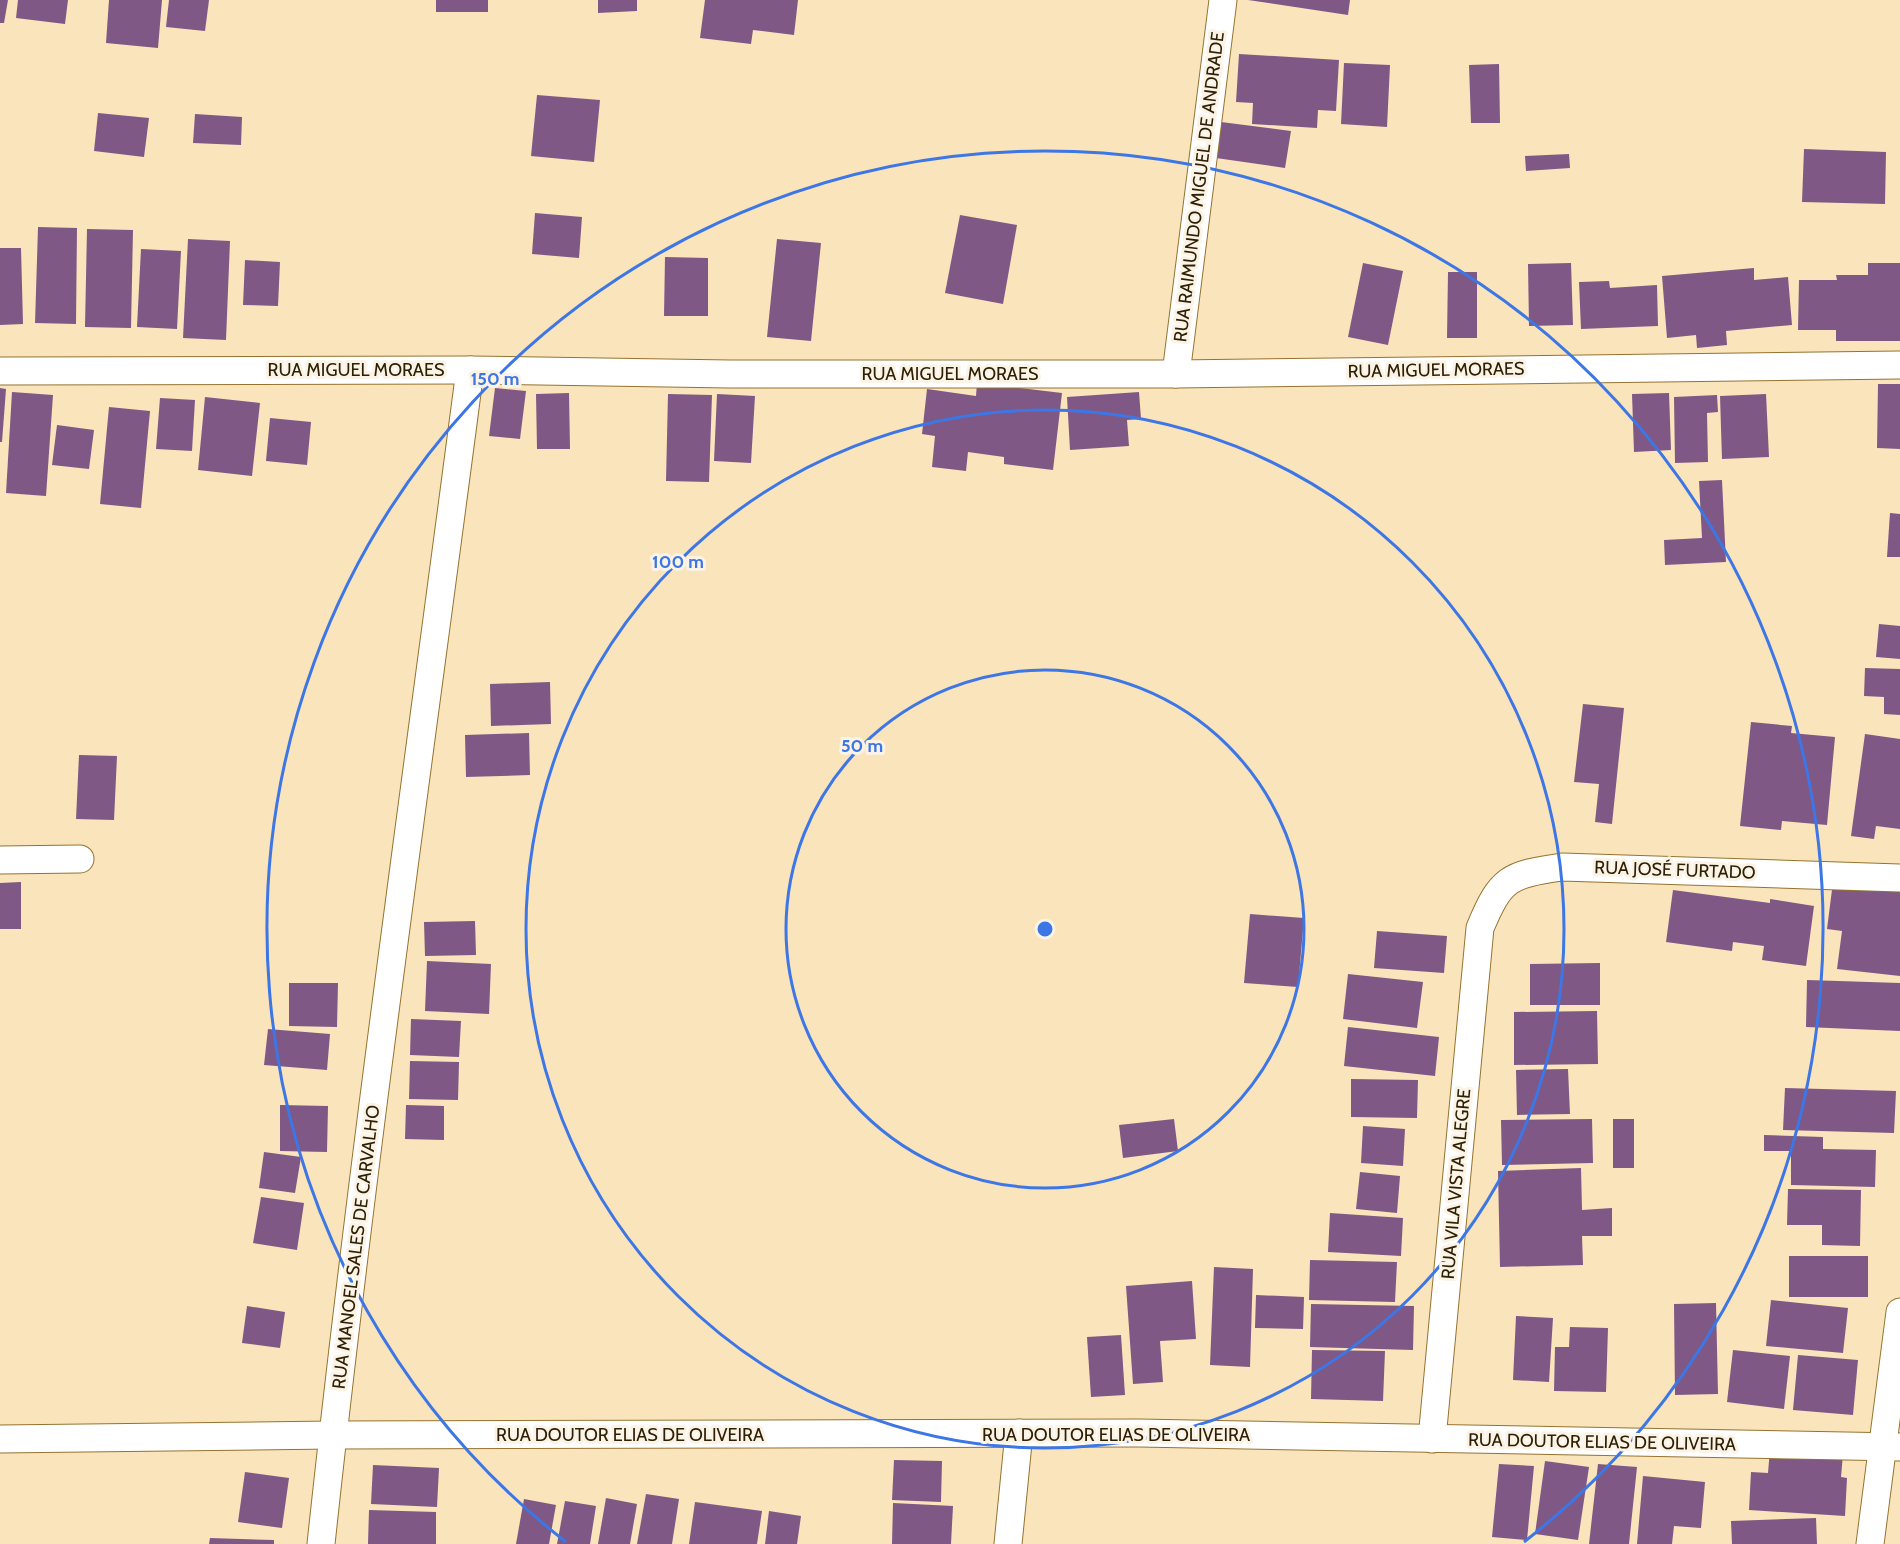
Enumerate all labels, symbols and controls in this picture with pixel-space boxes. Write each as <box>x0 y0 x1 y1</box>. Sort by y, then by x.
street label: RUA RAIMUNDO MIGUEL DE ANDRADE <box>1169 31 1229 343</box>
street label: RUA MIGUEL MORAES <box>1347 357 1525 383</box>
street label: RUA MIGUEL MORAES <box>268 359 444 381</box>
street label: RUA MIGUEL MORAES <box>862 363 1038 385</box>
text: 150 m <box>471 368 519 390</box>
text: 100 m <box>652 551 704 573</box>
text: 50 m <box>841 735 883 757</box>
street label: RUA JOSÉ FURTADO <box>1594 856 1756 884</box>
centre of rings <box>1035 919 1055 939</box>
street label: RUA VILA VISTA ALEGRE <box>1437 1088 1475 1280</box>
street label: RUA MANOEL SALES DE CARVALHO <box>328 1104 384 1390</box>
street label: RUA DOUTOR ELIAS DE OLIVEIRA <box>496 1424 764 1446</box>
street label: RUA DOUTOR ELIAS DE OLIVEIRA <box>982 1424 1250 1446</box>
street label: RUA DOUTOR ELIAS DE OLIVEIRA <box>1468 1429 1736 1455</box>

